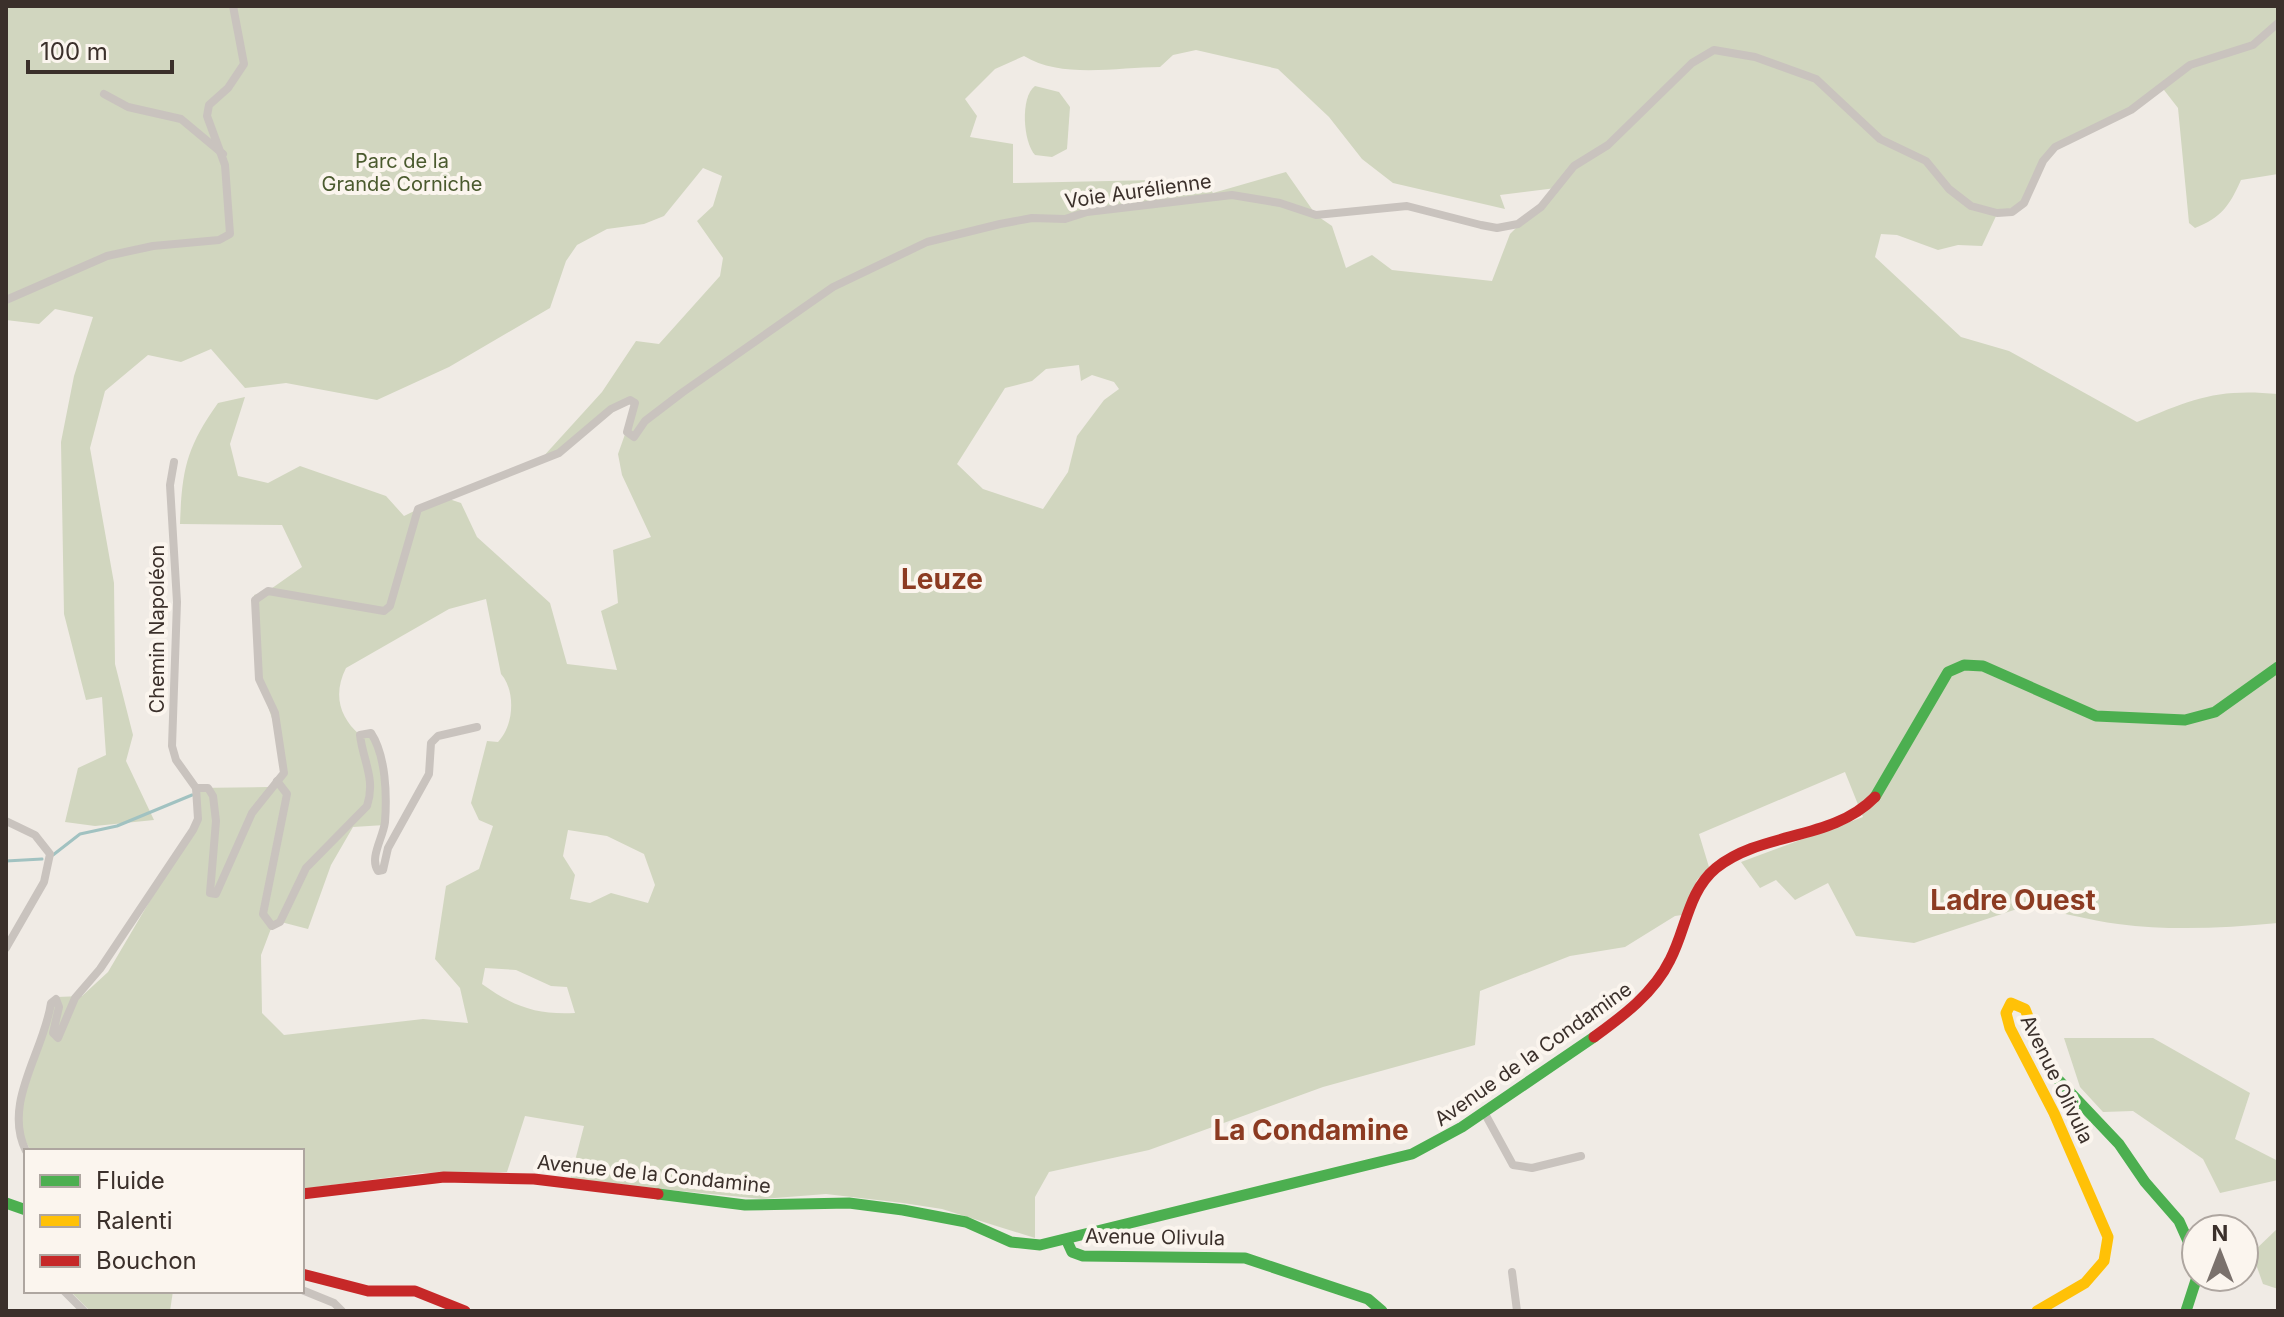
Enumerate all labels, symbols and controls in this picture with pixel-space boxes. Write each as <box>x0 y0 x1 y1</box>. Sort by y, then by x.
scale bar <box>28 24 172 74</box>
text: 100 m <box>40 37 108 66</box>
park label: Parc de la Grande Corniche <box>321 149 483 196</box>
street label: Voie Aurélienne <box>1063 169 1213 213</box>
street label: Chemin Napoléon <box>145 545 169 713</box>
district label: Leuze <box>901 562 983 596</box>
district label: Ladre Ouest <box>1930 883 2096 917</box>
street label: Avenue de la Condamine <box>1430 977 1636 1131</box>
street label: Avenue Olivula <box>2016 1011 2098 1147</box>
district label: La Condamine <box>1213 1113 1409 1147</box>
legend <box>24 1149 304 1293</box>
street label: Avenue de la Condamine <box>536 1150 772 1198</box>
text: Fluide <box>96 1166 165 1195</box>
text: Ralenti <box>96 1206 172 1235</box>
north arrow <box>2180 1213 2260 1293</box>
text: N <box>2212 1220 2228 1246</box>
street label: Avenue Olivula <box>1085 1224 1225 1250</box>
text: Bouchon <box>96 1246 197 1275</box>

